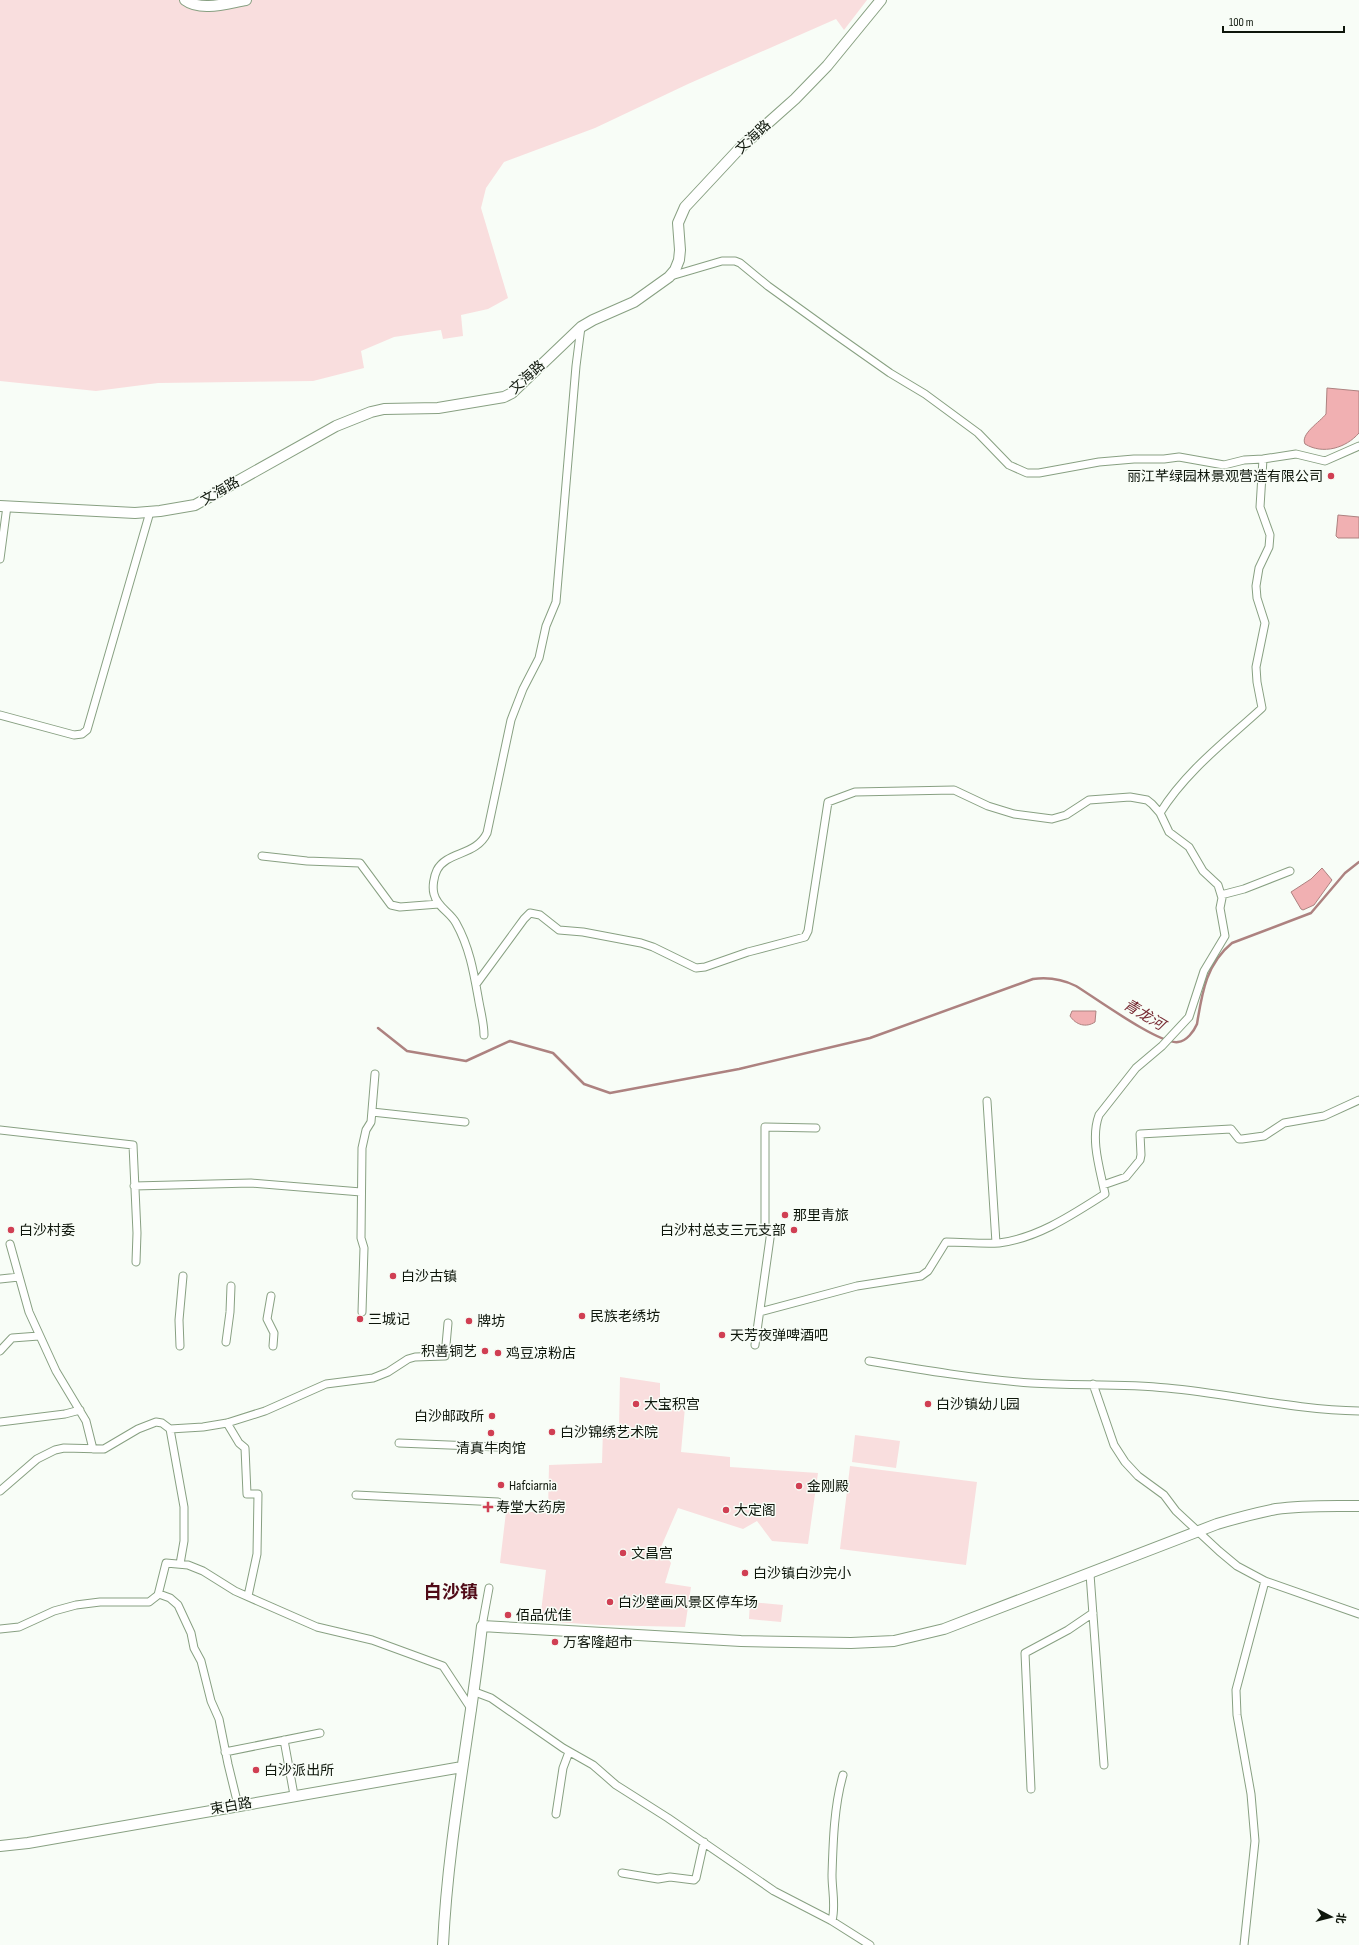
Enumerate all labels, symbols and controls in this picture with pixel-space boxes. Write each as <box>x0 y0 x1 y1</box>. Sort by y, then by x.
scale bar <box>1223 8 1344 34</box>
text: 100 m <box>1229 15 1254 30</box>
street label: 文海路 <box>732 116 774 158</box>
street label: 文海路 <box>506 357 548 397</box>
place label: 丽江芊绿园林景观营造有限公司 <box>1127 468 1323 485</box>
marker: 丽江芊绿园林景观营造有限公司 <box>1326 471 1336 481</box>
street label: 文海路 <box>198 473 242 509</box>
water label: 青龙河 <box>1120 995 1171 1036</box>
place label: 那里青旅 <box>793 1207 849 1224</box>
marker: 那里青旅 <box>780 1210 790 1220</box>
place label: 白沙村委 <box>19 1222 75 1239</box>
place label: 白沙村总支三元支部 <box>660 1222 786 1239</box>
marker: 白沙村委 <box>6 1225 16 1235</box>
marker: 白沙村总支三元支部 <box>789 1225 799 1235</box>
place label: 白沙古镇 <box>401 1268 457 1285</box>
marker: 白沙古镇 <box>388 1271 398 1281</box>
place label: 民族老绣坊 <box>590 1308 660 1325</box>
place label: 三城记 <box>368 1311 410 1328</box>
marker: 民族老绣坊 <box>577 1311 587 1321</box>
place label: 牌坊 <box>477 1313 505 1330</box>
marker: 三城记 <box>355 1314 365 1324</box>
marker: 牌坊 <box>464 1316 474 1326</box>
place label: 天芳夜弹啤酒吧 <box>730 1327 828 1344</box>
marker: 天芳夜弹啤酒吧 <box>717 1330 727 1340</box>
place label: 积善铜艺 <box>421 1343 477 1360</box>
place label: 鸡豆凉粉店 <box>506 1345 576 1362</box>
marker: 积善铜艺 <box>480 1346 490 1356</box>
marker: 鸡豆凉粉店 <box>493 1348 503 1358</box>
place label: 大宝积宫 <box>644 1396 700 1413</box>
place label: 白沙镇幼儿园 <box>936 1396 1020 1413</box>
marker: 大宝积宫 <box>631 1399 641 1409</box>
marker: 白沙镇幼儿园 <box>923 1399 933 1409</box>
place label: 白沙邮政所 <box>414 1408 484 1425</box>
marker: 白沙邮政所 <box>487 1411 497 1421</box>
place label: 白沙锦绣艺术院 <box>560 1424 658 1441</box>
marker: 白沙锦绣艺术院 <box>547 1427 557 1437</box>
marker: 清真牛肉馆 <box>486 1428 496 1438</box>
place label: 清真牛肉馆 <box>456 1440 526 1457</box>
place label: Hafciarnia <box>509 1477 557 1494</box>
place label: 金刚殿 <box>807 1478 849 1495</box>
marker: Hafciarnia <box>496 1480 506 1490</box>
marker: 金刚殿 <box>794 1481 804 1491</box>
place label: 寿堂大药房 <box>496 1499 566 1516</box>
marker: 寿堂大药房 <box>483 1502 493 1512</box>
place label: 大定阁 <box>734 1502 776 1519</box>
marker: 大定阁 <box>721 1505 731 1515</box>
place label: 文昌宫 <box>631 1545 673 1562</box>
marker: 文昌宫 <box>618 1548 628 1558</box>
place label: 白沙镇白沙完小 <box>753 1565 851 1582</box>
marker: 白沙镇白沙完小 <box>740 1568 750 1578</box>
district label: 白沙镇 <box>424 1582 478 1603</box>
place label: 白沙壁画风景区停车场 <box>618 1594 758 1611</box>
marker: 白沙壁画风景区停车场 <box>605 1597 615 1607</box>
place label: 佰品优佳 <box>516 1607 572 1624</box>
marker: 佰品优佳 <box>503 1610 513 1620</box>
place label: 万客隆超市 <box>563 1634 633 1651</box>
marker: 万客隆超市 <box>550 1637 560 1647</box>
place label: 白沙派出所 <box>264 1762 334 1779</box>
marker: 白沙派出所 <box>251 1765 261 1775</box>
street label: 束白路 <box>209 1794 253 1818</box>
north arrow <box>1311 1897 1351 1937</box>
text: 北 <box>1333 1912 1348 1924</box>

